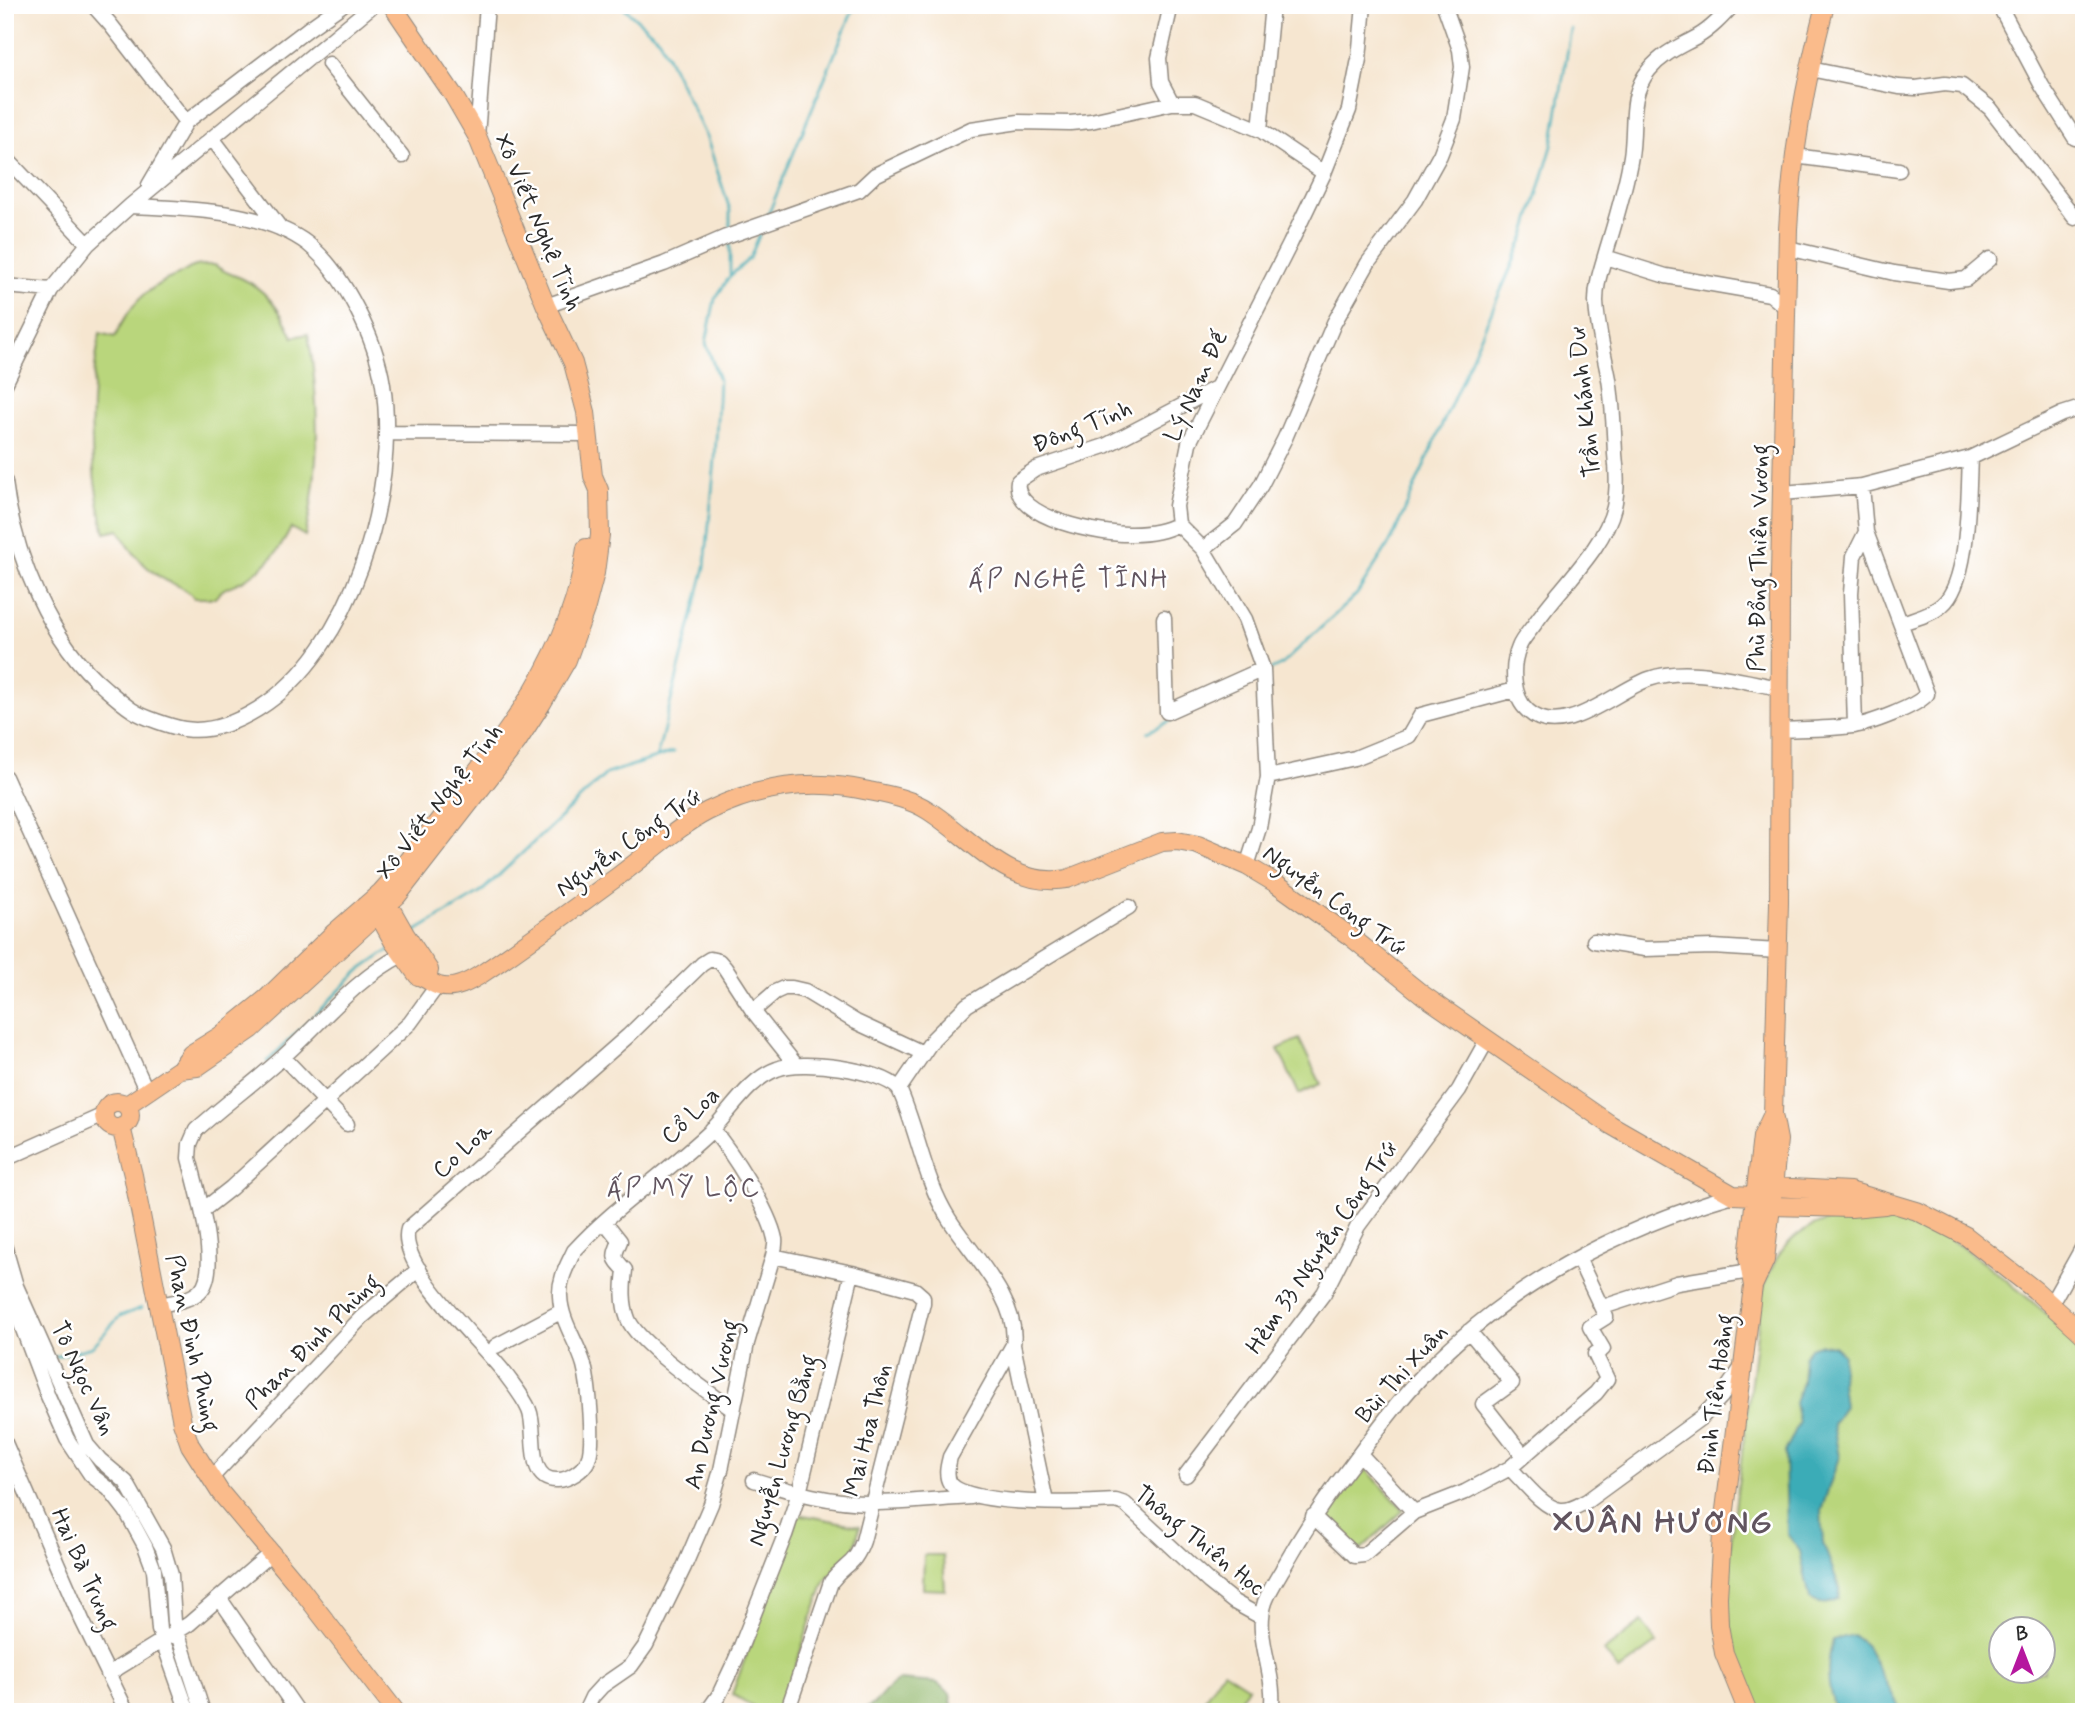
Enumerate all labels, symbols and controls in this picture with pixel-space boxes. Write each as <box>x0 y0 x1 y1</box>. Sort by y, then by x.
street label: Xô Viết Nghệ Tĩnh <box>484 129 589 317</box>
street label: Trần Khánh Dư <box>1562 325 1609 479</box>
street label: Lý Nam Đế <box>1157 326 1236 447</box>
street label: Đông Tĩnh <box>1028 393 1138 464</box>
street label: Phù Đổng Thiên Vương <box>1742 444 1780 672</box>
district label: ẤP NGHỆ TĨNH <box>968 563 1170 597</box>
street label: Xô Viết Nghệ Tĩnh <box>370 718 512 887</box>
street label: Nguyễn Công Trứ <box>550 781 710 907</box>
street label: Nguyễn Công Trứ <box>1254 839 1412 966</box>
street label: Cổ Loa <box>655 1080 727 1152</box>
street label: Co Loa <box>426 1116 500 1186</box>
street label: Hẻm 33 Nguyễn Công Trứ <box>1239 1135 1408 1362</box>
district label: ẤP MỸ LỘC <box>607 1172 761 1206</box>
street label: Phan Đình Phùng <box>155 1252 226 1436</box>
street label: Phan Đinh Phùng <box>239 1268 390 1419</box>
street label: Đinh Tiên Hoàng <box>1691 1312 1745 1477</box>
street label: An Dương Vương <box>678 1316 750 1493</box>
street label: Tô Ngọc Vân <box>40 1317 123 1442</box>
street label: Bùi Thị Xuân <box>1349 1318 1455 1430</box>
street label: Nguyễn Lương Bằng <box>741 1351 829 1551</box>
street label: Mai Hoa Thôn <box>837 1361 900 1500</box>
street label: Thông Thiên Học <box>1125 1479 1271 1606</box>
district label: XUÂN HƯƠNG <box>1553 1502 1773 1544</box>
street label: Hai Bà Trưng <box>40 1504 124 1637</box>
north arrow <box>1988 1616 2058 1686</box>
text: B <box>2016 1622 2028 1647</box>

